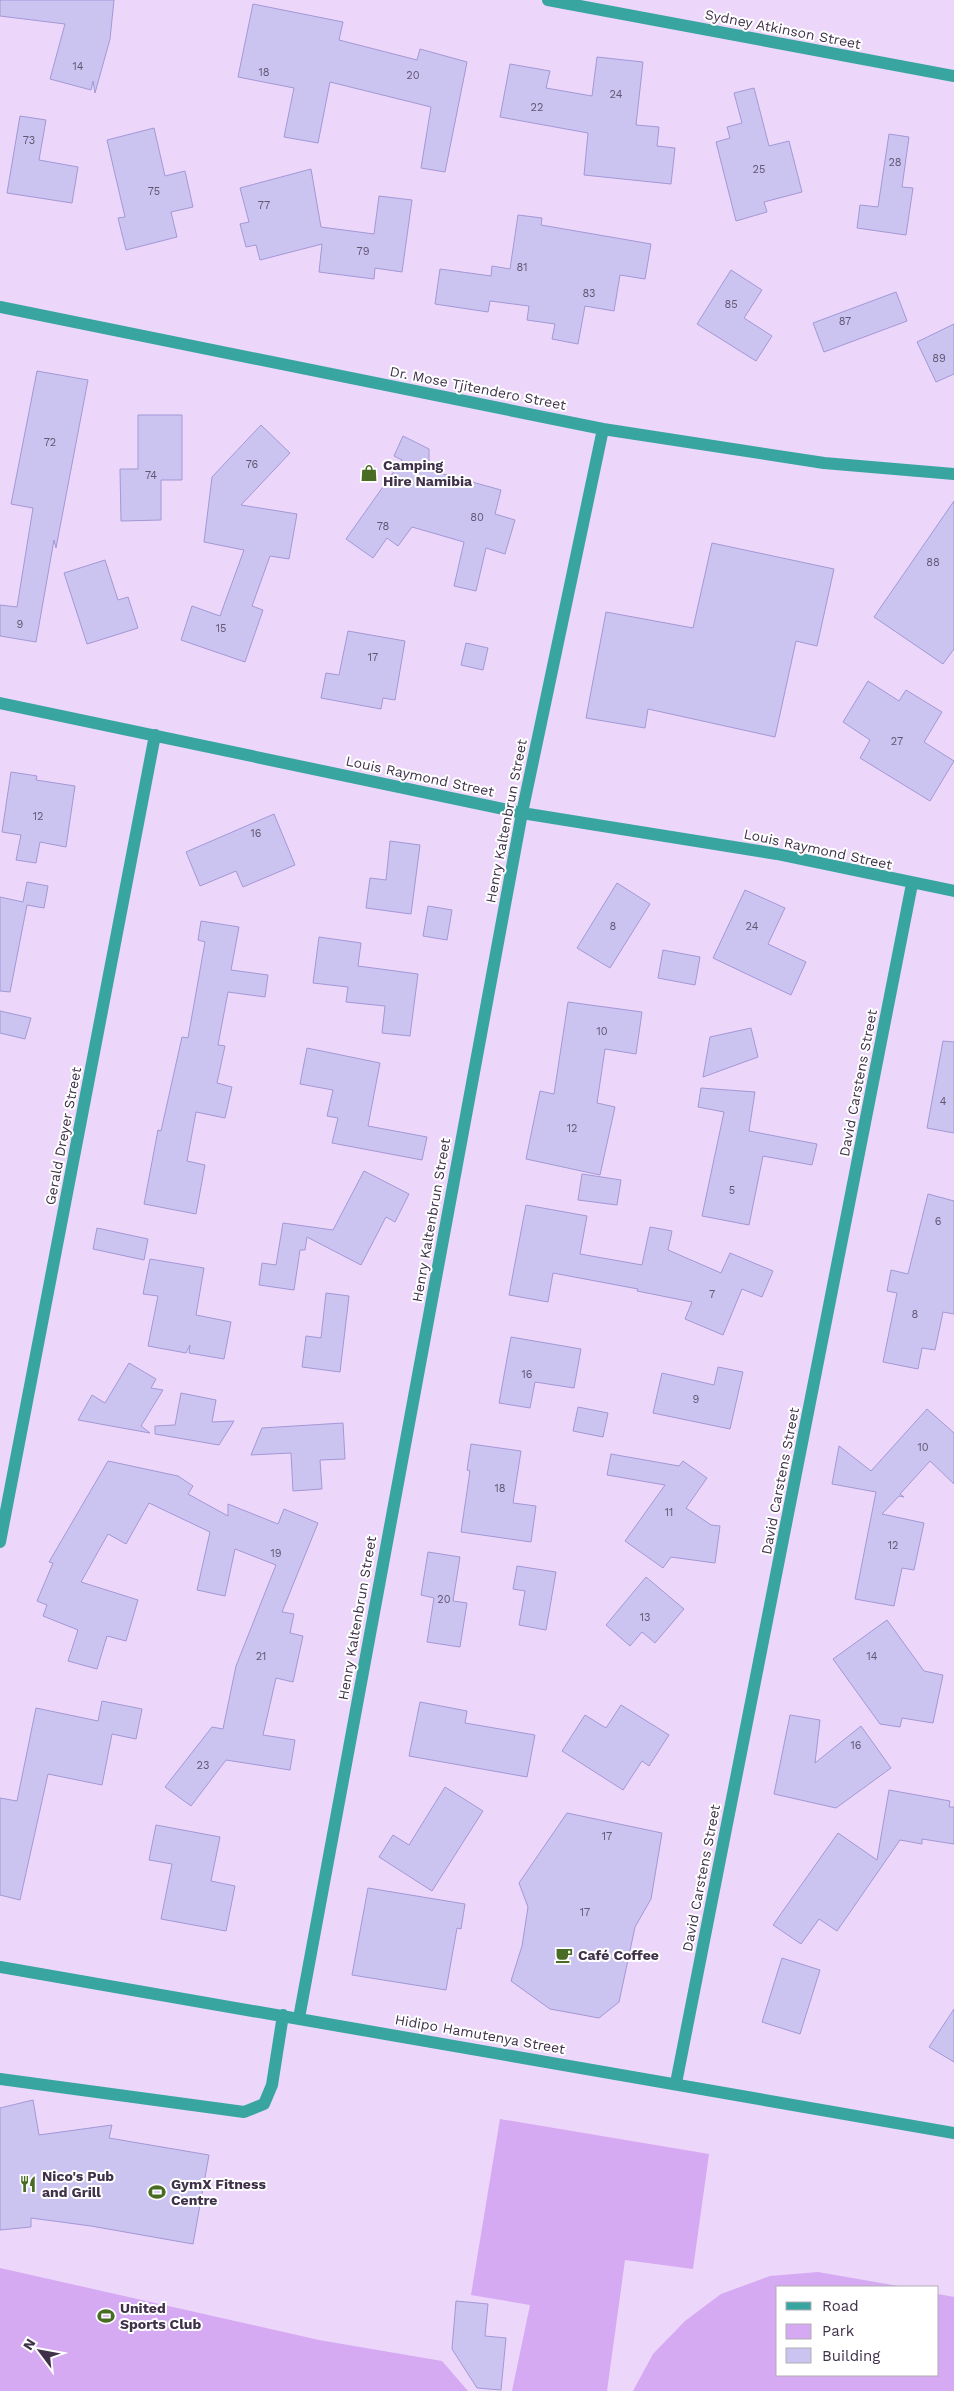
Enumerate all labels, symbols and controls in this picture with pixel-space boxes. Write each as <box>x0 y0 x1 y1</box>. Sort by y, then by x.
street label: Sydney Atkinson Street <box>704 6 862 52</box>
house number: 14 <box>72 60 84 73</box>
house number: 18 <box>258 66 270 79</box>
house number: 20 <box>406 69 420 82</box>
house number: 24 <box>610 88 623 101</box>
house number: 22 <box>531 101 543 114</box>
house number: 73 <box>23 134 35 147</box>
house number: 28 <box>888 156 902 169</box>
house number: 25 <box>753 163 765 176</box>
house number: 75 <box>148 185 160 198</box>
house number: 77 <box>258 199 270 212</box>
house number: 79 <box>357 245 370 258</box>
house number: 81 <box>516 261 528 274</box>
house number: 83 <box>583 287 595 300</box>
house number: 85 <box>724 298 738 311</box>
house number: 87 <box>839 315 851 328</box>
house number: 89 <box>932 352 946 365</box>
street label: Dr. Mose Tjitendero Street <box>389 363 568 413</box>
house number: 72 <box>44 436 56 449</box>
place label: Camping Hire Namibia <box>383 457 473 489</box>
house number: 76 <box>246 458 259 471</box>
shop icon: Camping Hire Namibia <box>359 463 379 483</box>
house number: 74 <box>145 469 157 482</box>
house number: 80 <box>470 511 484 524</box>
house number: 78 <box>377 520 390 533</box>
house number: 88 <box>926 556 940 569</box>
house number: 9 <box>17 618 24 631</box>
house number: 15 <box>216 622 226 635</box>
house number: 17 <box>368 651 378 664</box>
house number: 27 <box>891 735 903 748</box>
street label: Henry Kaltenbrun Street <box>482 738 530 904</box>
street label: Louis Raymond Street <box>344 752 496 800</box>
house number: 12 <box>33 810 43 823</box>
street label: Louis Raymond Street <box>742 825 894 873</box>
house number: 16 <box>251 827 262 840</box>
house number: 8 <box>610 920 617 933</box>
house number: 24 <box>746 920 759 933</box>
street label: David Carstens Street <box>836 1008 880 1158</box>
house number: 10 <box>596 1025 608 1038</box>
street label: Gerald Dreyer Street <box>42 1065 84 1206</box>
house number: 4 <box>940 1095 947 1108</box>
house number: 12 <box>567 1122 577 1135</box>
street label: Henry Kaltenbrun Street <box>409 1136 453 1303</box>
house number: 5 <box>729 1184 735 1197</box>
house number: 6 <box>935 1215 942 1228</box>
house number: 7 <box>709 1288 715 1301</box>
house number: 8 <box>912 1308 919 1321</box>
house number: 16 <box>522 1368 533 1381</box>
house number: 9 <box>693 1393 700 1406</box>
street label: David Carstens Street <box>758 1406 802 1556</box>
house number: 10 <box>917 1441 929 1454</box>
house number: 18 <box>494 1482 506 1495</box>
house number: 11 <box>665 1506 673 1519</box>
street label: Henry Kaltenbrun Street <box>335 1534 379 1701</box>
house number: 12 <box>888 1539 898 1552</box>
house number: 19 <box>270 1547 282 1560</box>
house number: 20 <box>437 1593 451 1606</box>
house number: 13 <box>640 1611 650 1624</box>
house number: 21 <box>256 1650 266 1663</box>
house number: 14 <box>866 1650 878 1663</box>
house number: 16 <box>851 1739 862 1752</box>
house number: 23 <box>197 1759 209 1772</box>
street label: David Carstens Street <box>679 1803 723 1953</box>
house number: 17 <box>602 1830 612 1843</box>
house number: 17 <box>580 1906 590 1919</box>
cafe icon: Café Coffee <box>554 1945 574 1965</box>
place label: Café Coffee <box>578 1947 659 1963</box>
street label: Hidipo Hamutenya Street <box>394 2011 566 2057</box>
place label: Nico's Pub and Grill <box>42 2168 114 2200</box>
restaurant icon: Nico's Pub and Grill <box>18 2174 38 2194</box>
place label: GymX Fitness Centre <box>171 2176 266 2208</box>
sports icon: GymX Fitness Centre <box>147 2182 167 2202</box>
legend <box>776 2286 939 2376</box>
text: Road <box>822 2297 859 2315</box>
place label: United Sports Club <box>120 2300 201 2332</box>
sports icon: United Sports Club <box>96 2306 116 2326</box>
text: Park <box>822 2322 855 2340</box>
north arrow <box>15 2326 65 2376</box>
text: N <box>19 2335 39 2353</box>
text: Building <box>822 2347 880 2365</box>

